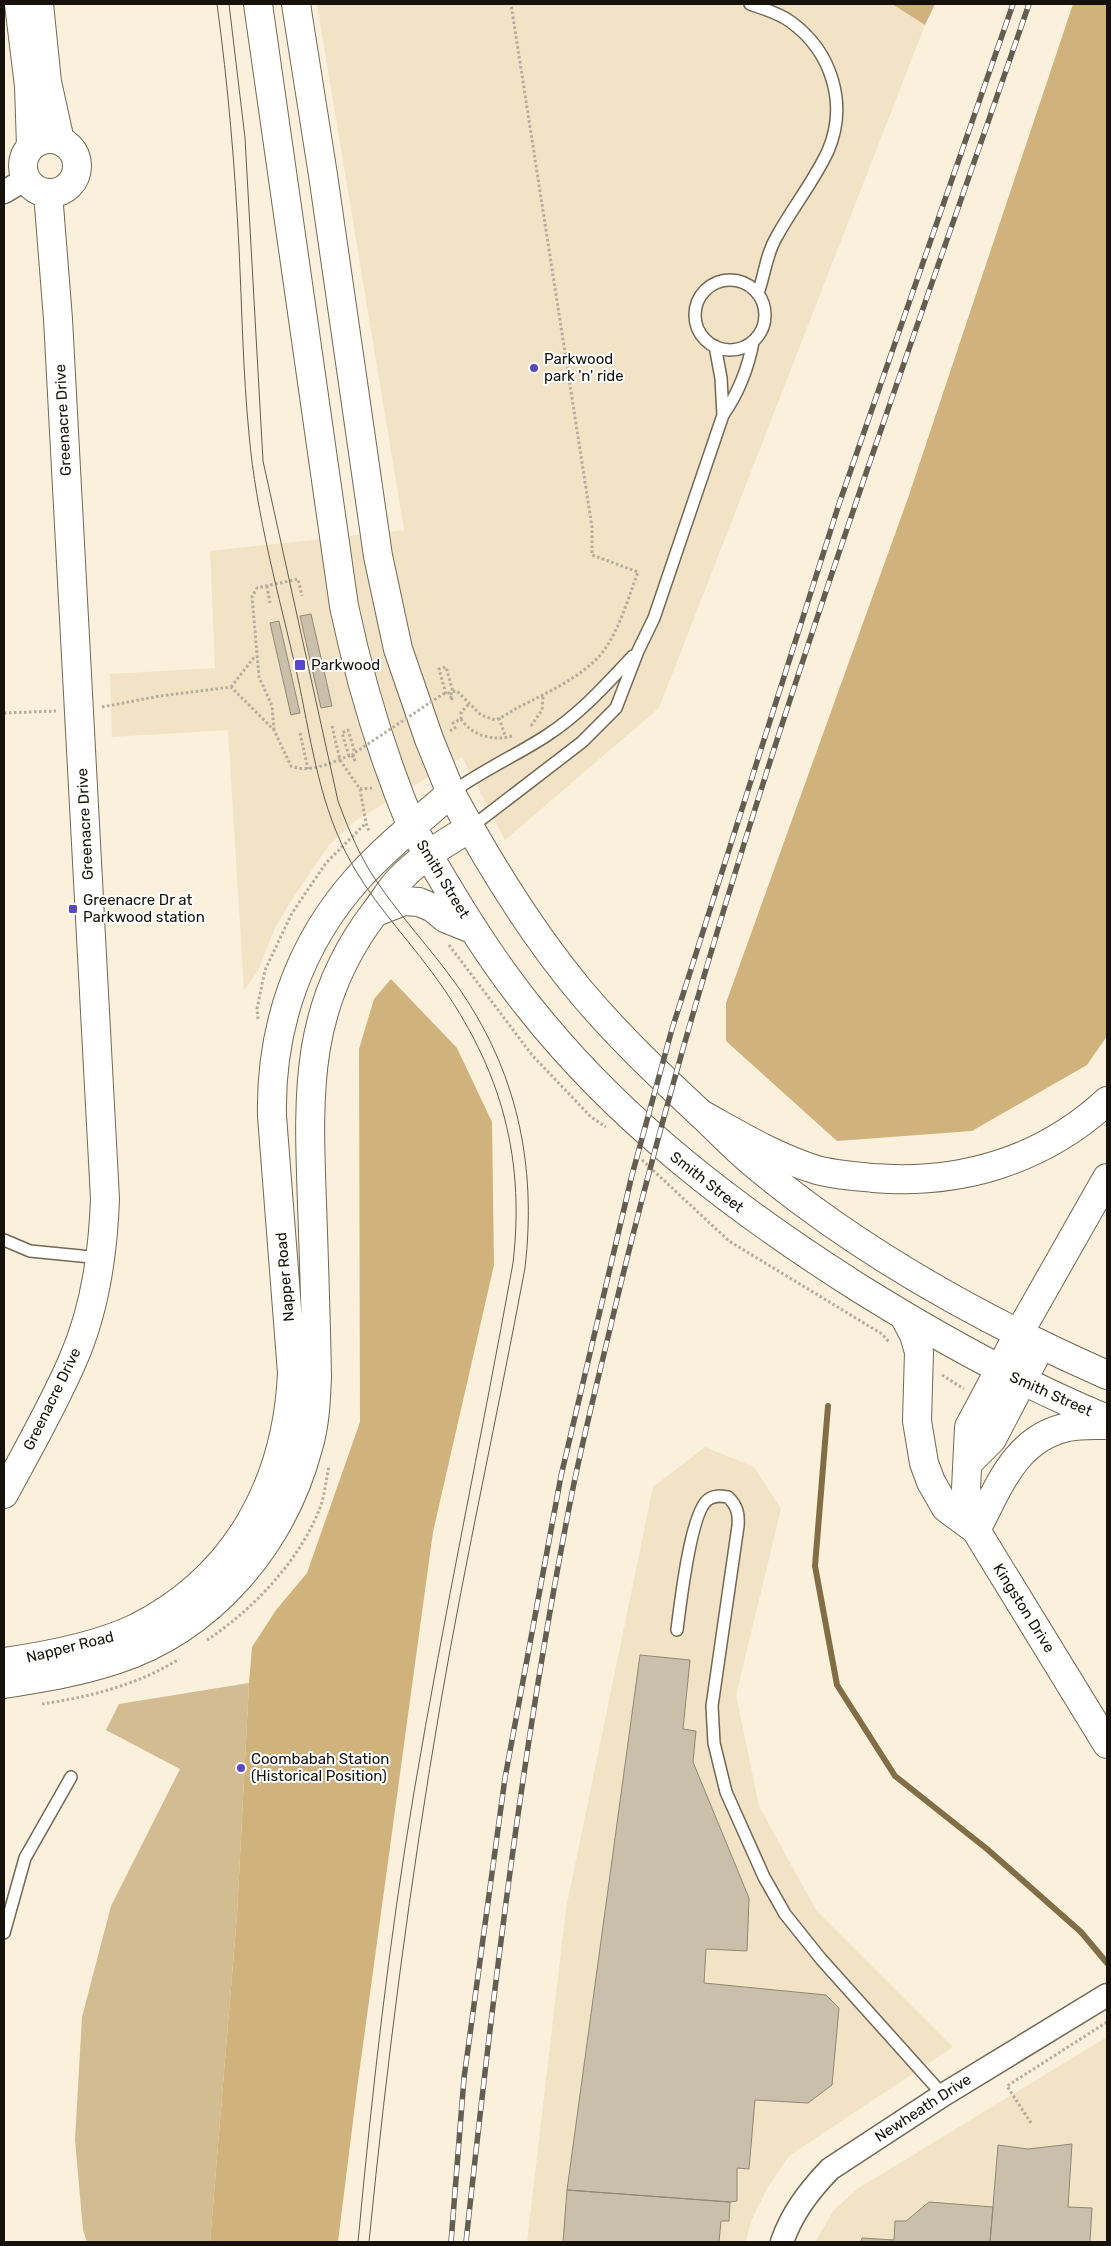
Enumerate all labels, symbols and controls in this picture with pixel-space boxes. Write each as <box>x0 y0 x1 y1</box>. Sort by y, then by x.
place label: Parkwood park 'n' ride <box>544 350 624 385</box>
marker: Parkwood park 'n' ride <box>528 362 540 374</box>
street label: Greenacre Drive <box>51 364 75 476</box>
place label: Parkwood <box>311 656 380 674</box>
marker: Parkwood <box>293 658 307 672</box>
street label: Greenacre Drive <box>73 768 97 880</box>
street label: Smith Street <box>413 837 474 922</box>
place label: Greenacre Dr at Parkwood station <box>83 891 205 926</box>
marker: Greenacre Dr at Parkwood station <box>67 903 79 915</box>
street label: Smith Street <box>667 1148 747 1216</box>
street label: Napper Road <box>272 1232 298 1322</box>
street label: Greenacre Drive <box>19 1345 85 1453</box>
street label: Smith Street <box>1007 1368 1095 1420</box>
street label: Kingston Drive <box>989 1560 1059 1656</box>
street label: Napper Road <box>24 1627 116 1667</box>
place label: Coombabah Station (Historical Position) <box>251 1750 389 1785</box>
marker: Coombabah Station (Historical Position) <box>235 1762 247 1774</box>
street label: Newheath Drive <box>871 2070 975 2146</box>

